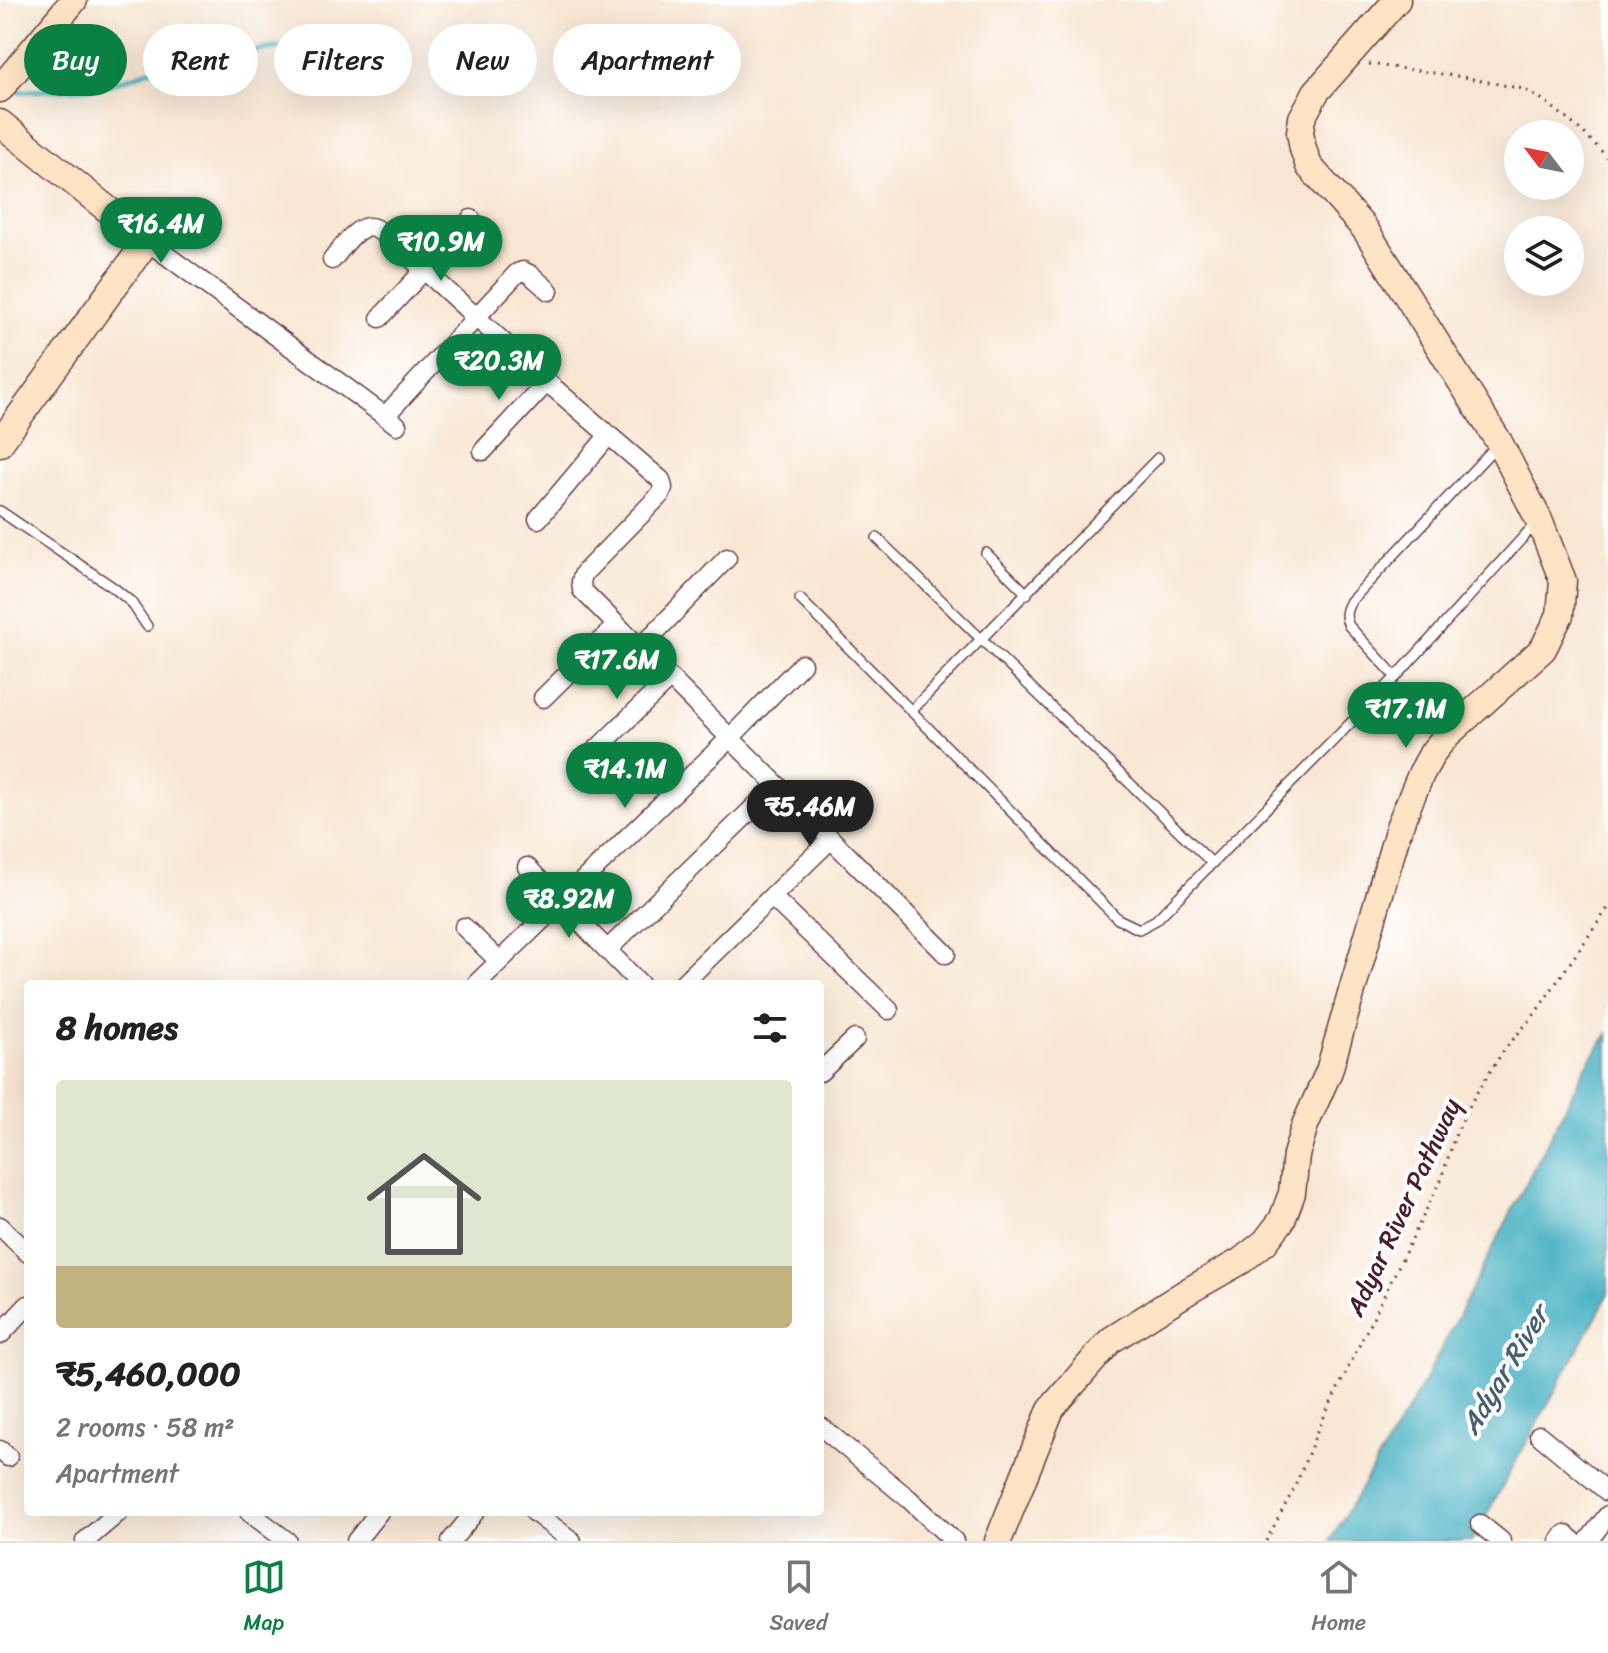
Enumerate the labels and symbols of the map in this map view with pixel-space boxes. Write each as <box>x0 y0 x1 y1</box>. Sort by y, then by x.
north arrow <box>1504 120 1584 200</box>
pin: ₹16.4M <box>96 197 226 265</box>
pin: ₹10.9M <box>376 215 506 283</box>
pin: ₹20.3M <box>434 334 564 402</box>
pin: ₹17.6M <box>552 633 682 701</box>
pin: ₹17.1M <box>1341 682 1471 750</box>
pin: ₹14.1M <box>560 742 690 810</box>
pin: ₹5.46M <box>745 780 875 848</box>
pin: ₹8.92M <box>504 872 634 940</box>
street label: Adyar River Pathway <box>1332 1090 1474 1325</box>
water label: Adyar River <box>1446 1292 1565 1445</box>

